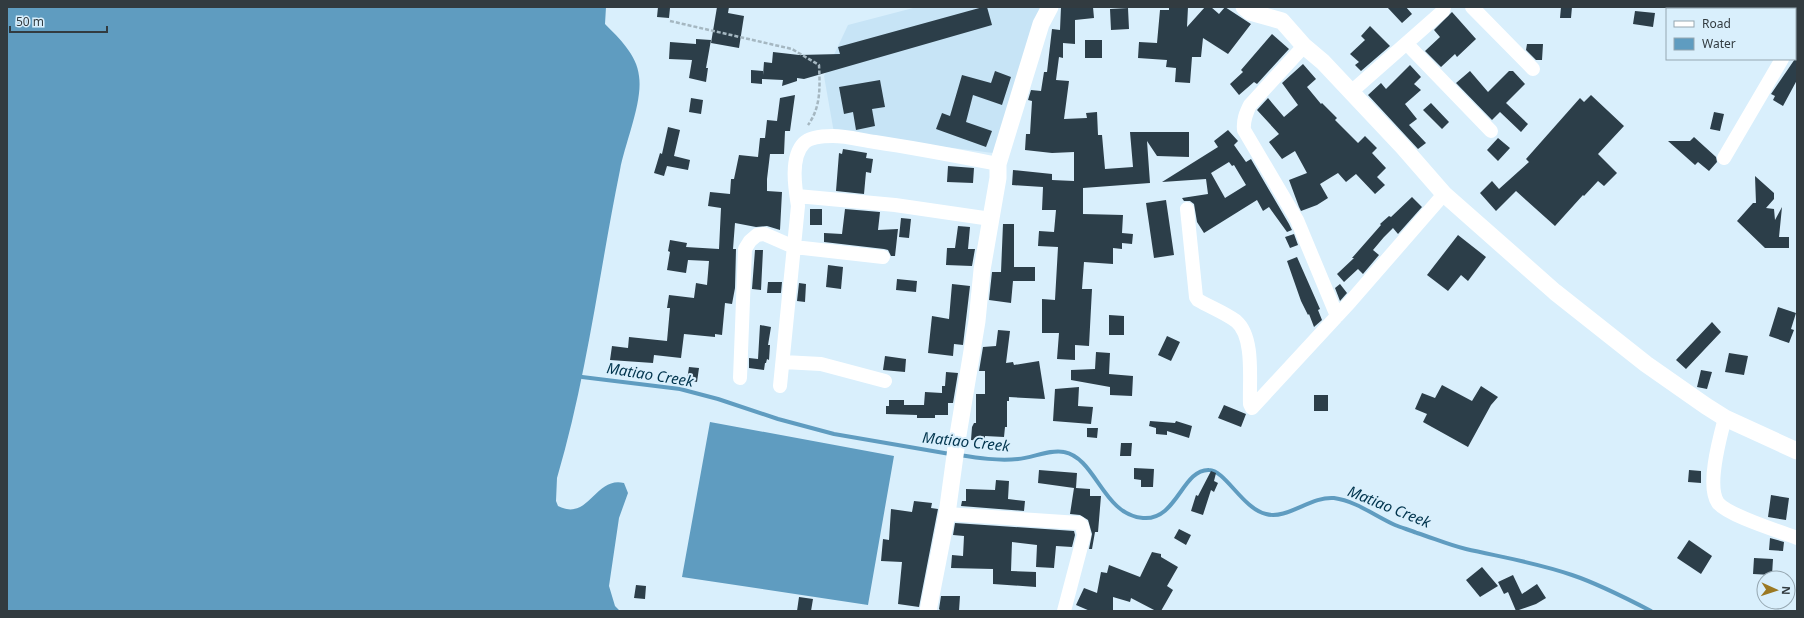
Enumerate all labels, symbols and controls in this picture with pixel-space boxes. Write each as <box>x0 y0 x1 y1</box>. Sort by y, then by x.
scale bar <box>10 8 107 34</box>
legend <box>1666 8 1796 60</box>
text: 50 m <box>16 13 44 30</box>
text: Road <box>1702 15 1731 32</box>
text: Water <box>1702 35 1736 52</box>
water label: Matiao Creek <box>605 357 696 391</box>
water label: Matiao Creek <box>921 426 1011 456</box>
water label: Matiao Creek <box>1345 480 1434 532</box>
north arrow <box>1756 570 1796 610</box>
text: N <box>1779 586 1794 595</box>

